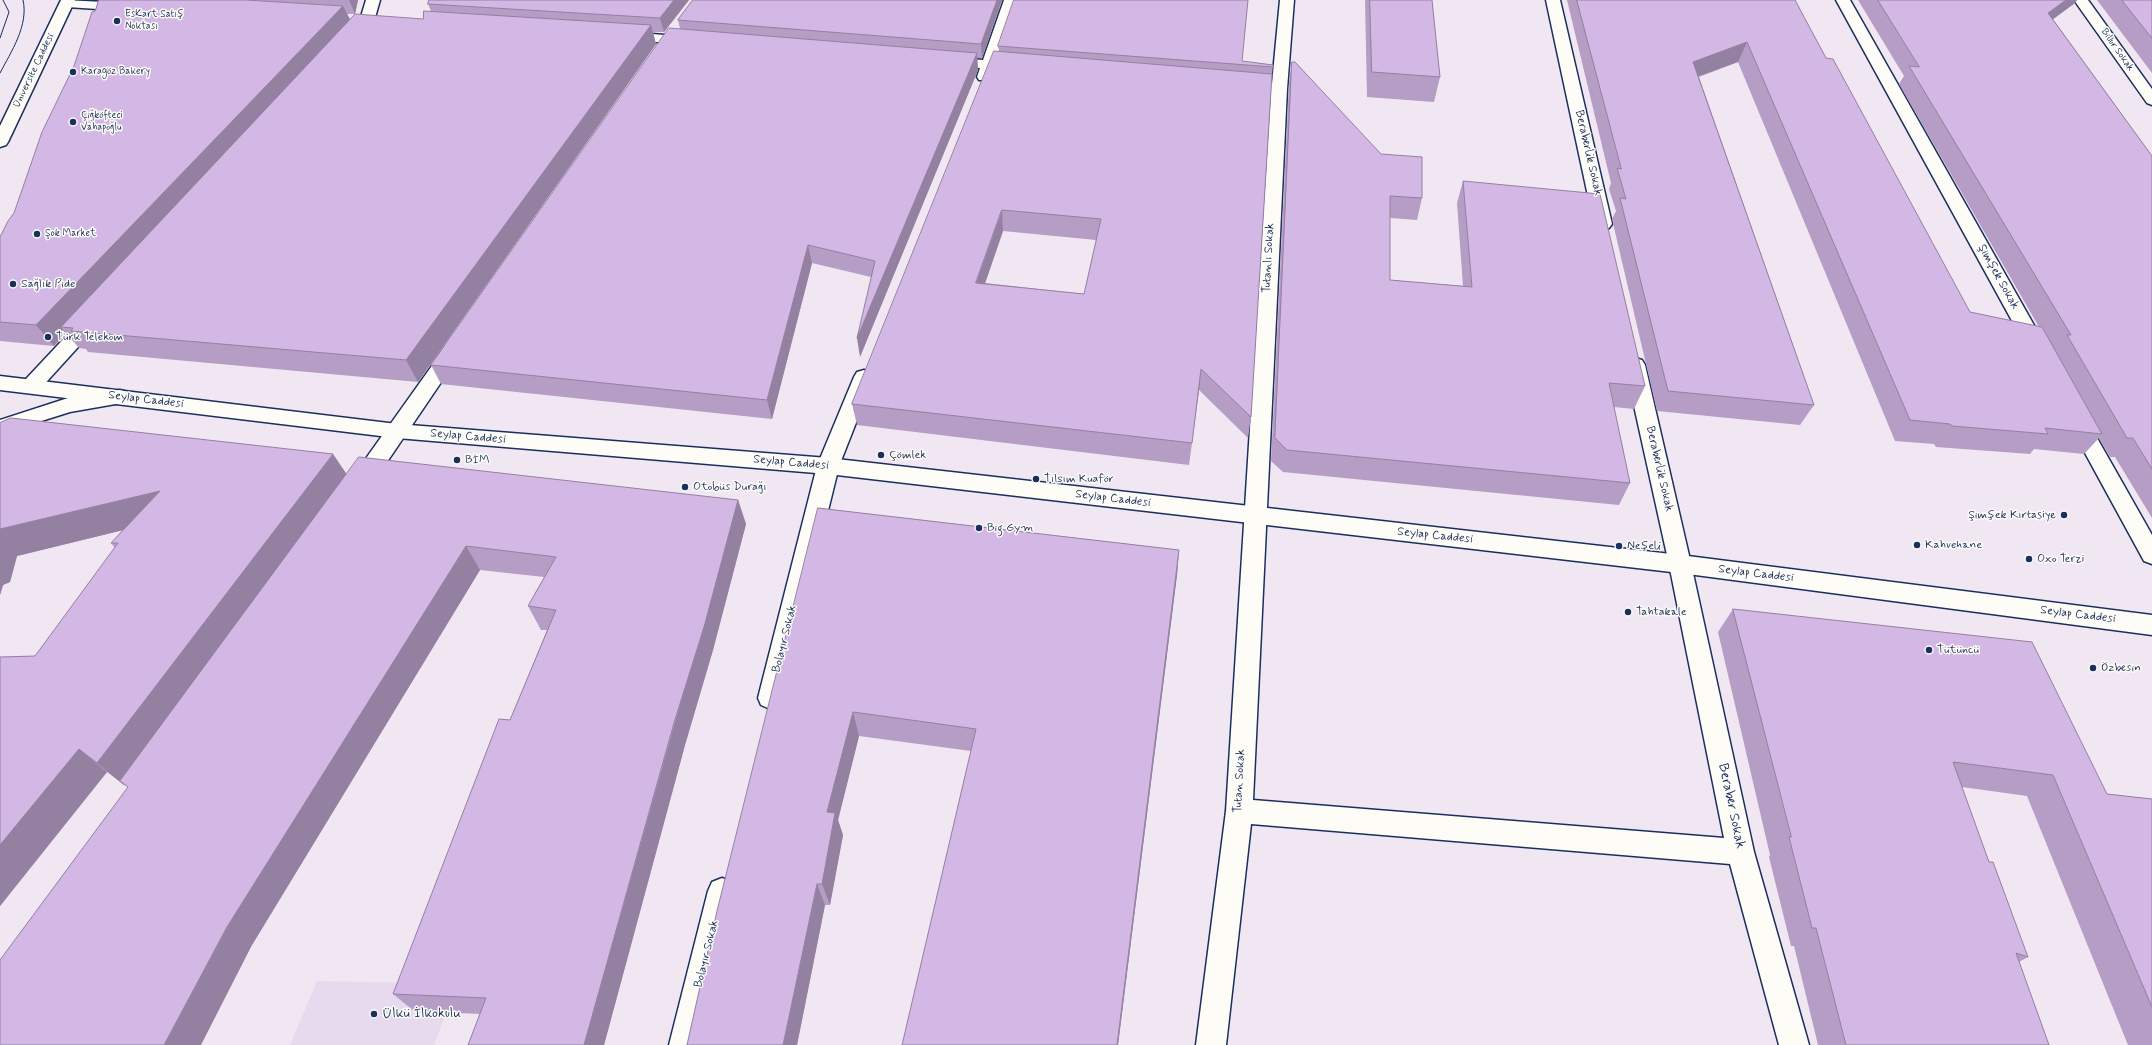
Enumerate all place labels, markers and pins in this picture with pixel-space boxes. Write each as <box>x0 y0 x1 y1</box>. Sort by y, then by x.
place label: EsKart Satış Noktası <box>125 9 183 32</box>
marker: EsKart Satış Noktası <box>112 16 122 26</box>
place label: Karagöz Bakery <box>81 66 150 78</box>
marker: Karagöz Bakery <box>68 67 78 77</box>
place label: Çiğköfteci Vahapoğlu <box>81 110 123 134</box>
marker: Çiğköfteci Vahapoğlu <box>68 117 78 127</box>
place label: Şok Market <box>45 228 96 240</box>
marker: Şok Market <box>32 229 42 239</box>
place label: Sağlık Pide <box>21 277 76 291</box>
marker: Sağlık Pide <box>8 279 18 289</box>
place label: Türk Telekom <box>56 330 123 344</box>
marker: Türk Telekom <box>43 332 53 342</box>
place label: Çömlek <box>889 448 926 462</box>
marker: Çömlek <box>876 450 886 460</box>
place label: BİM <box>465 453 489 467</box>
marker: BİM <box>452 455 462 465</box>
place label: Tılsım Kuaför <box>1044 472 1114 486</box>
marker: Tılsım Kuaför <box>1031 474 1041 484</box>
place label: Otobüs Durağı <box>693 480 766 494</box>
marker: Otobüs Durağı <box>680 482 690 492</box>
place label: Şimşek Kırtasiye <box>1968 508 2056 522</box>
marker: Şimşek Kırtasiye <box>2059 510 2069 520</box>
place label: Big Gym <box>987 521 1033 535</box>
marker: Big Gym <box>974 523 984 533</box>
place label: Kahvehane <box>1925 538 1982 552</box>
place label: Neşeli <box>1627 539 1661 553</box>
marker: Kahvehane <box>1912 540 1922 550</box>
marker: Neşeli <box>1614 541 1624 551</box>
place label: Oxo Terzi <box>2037 552 2084 566</box>
marker: Oxo Terzi <box>2024 554 2034 564</box>
place label: Tahtakale <box>1636 605 1687 619</box>
marker: Tahtakale <box>1623 607 1633 617</box>
place label: Tütüncü <box>1937 643 1979 657</box>
marker: Tütüncü <box>1924 645 1934 655</box>
place label: Özbesin <box>2101 661 2141 675</box>
marker: Özbesin <box>2088 663 2098 673</box>
place label: Ülkü İlkokulu <box>382 1006 461 1022</box>
marker: Ülkü İlkokulu <box>369 1009 379 1019</box>

